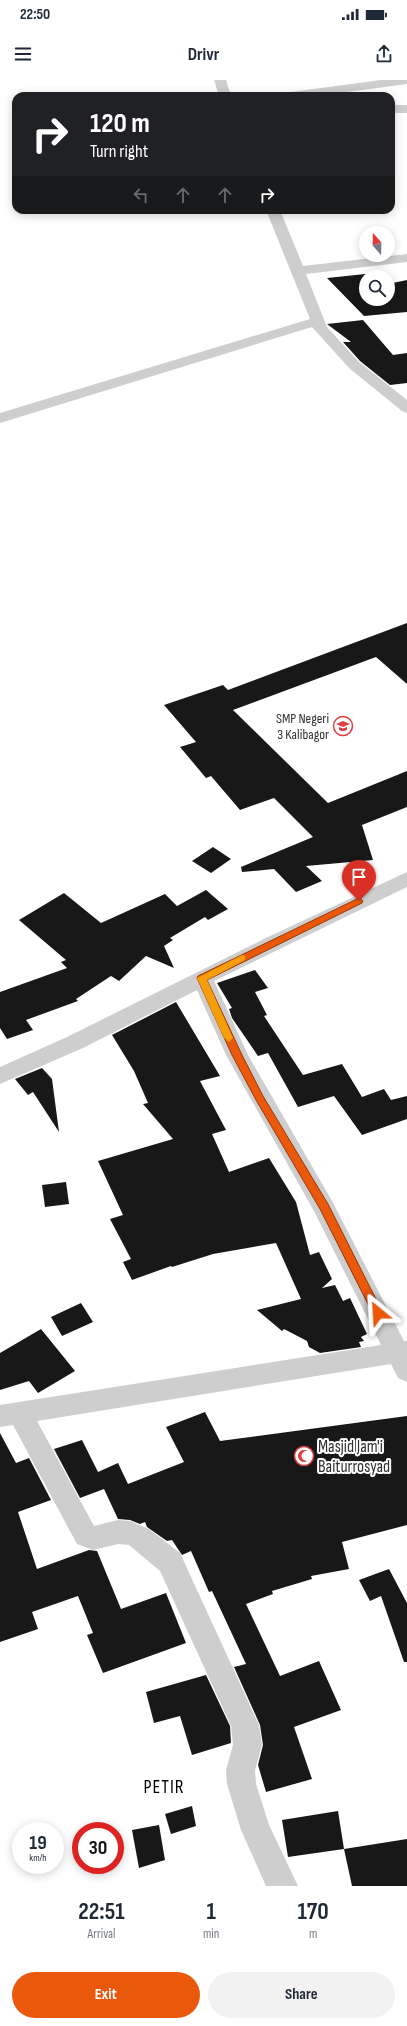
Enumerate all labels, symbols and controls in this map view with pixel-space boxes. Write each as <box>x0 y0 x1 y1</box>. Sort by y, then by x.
text: 22:50 <box>20 5 50 24</box>
icon: menu <box>12 43 34 65</box>
icon: share <box>373 43 395 65</box>
text: Drivr <box>188 44 219 65</box>
text: 120 m <box>90 107 150 140</box>
icon: right <box>24 108 76 160</box>
text: Turn right <box>90 141 148 162</box>
icon: left <box>130 184 152 206</box>
icon: ahead <box>172 184 194 206</box>
icon: ahead <box>214 184 236 206</box>
icon: right <box>256 184 278 206</box>
north arrow <box>359 226 395 262</box>
map controls <box>359 226 395 306</box>
button: search <box>359 270 395 306</box>
place label: SMP Negeri 3 Kalibagor <box>276 710 329 743</box>
school or university icon: SMP Negeri 3 Kalibagor <box>332 715 354 737</box>
pin <box>342 860 376 901</box>
icon: arrive <box>348 866 370 888</box>
position arrow <box>357 1292 399 1334</box>
place label: Masjid Jam'i Baiturrosyad <box>318 1437 390 1477</box>
mosque icon: Masjid Jam'i Baiturrosyad <box>293 1445 315 1467</box>
district label: PETIR <box>143 1776 185 1799</box>
speed limit sign: 30 <box>72 1822 124 1874</box>
text: 19 <box>29 1831 47 1855</box>
text: km/h <box>29 1852 47 1864</box>
text: 22:51 <box>78 1897 125 1926</box>
text: 1 <box>206 1897 216 1926</box>
text: 170 <box>298 1897 329 1926</box>
text: Arrival <box>88 1926 115 1942</box>
text: min <box>203 1926 219 1942</box>
text: m <box>309 1926 317 1942</box>
button: Exit <box>12 1972 200 2018</box>
button: Share <box>208 1972 395 2018</box>

